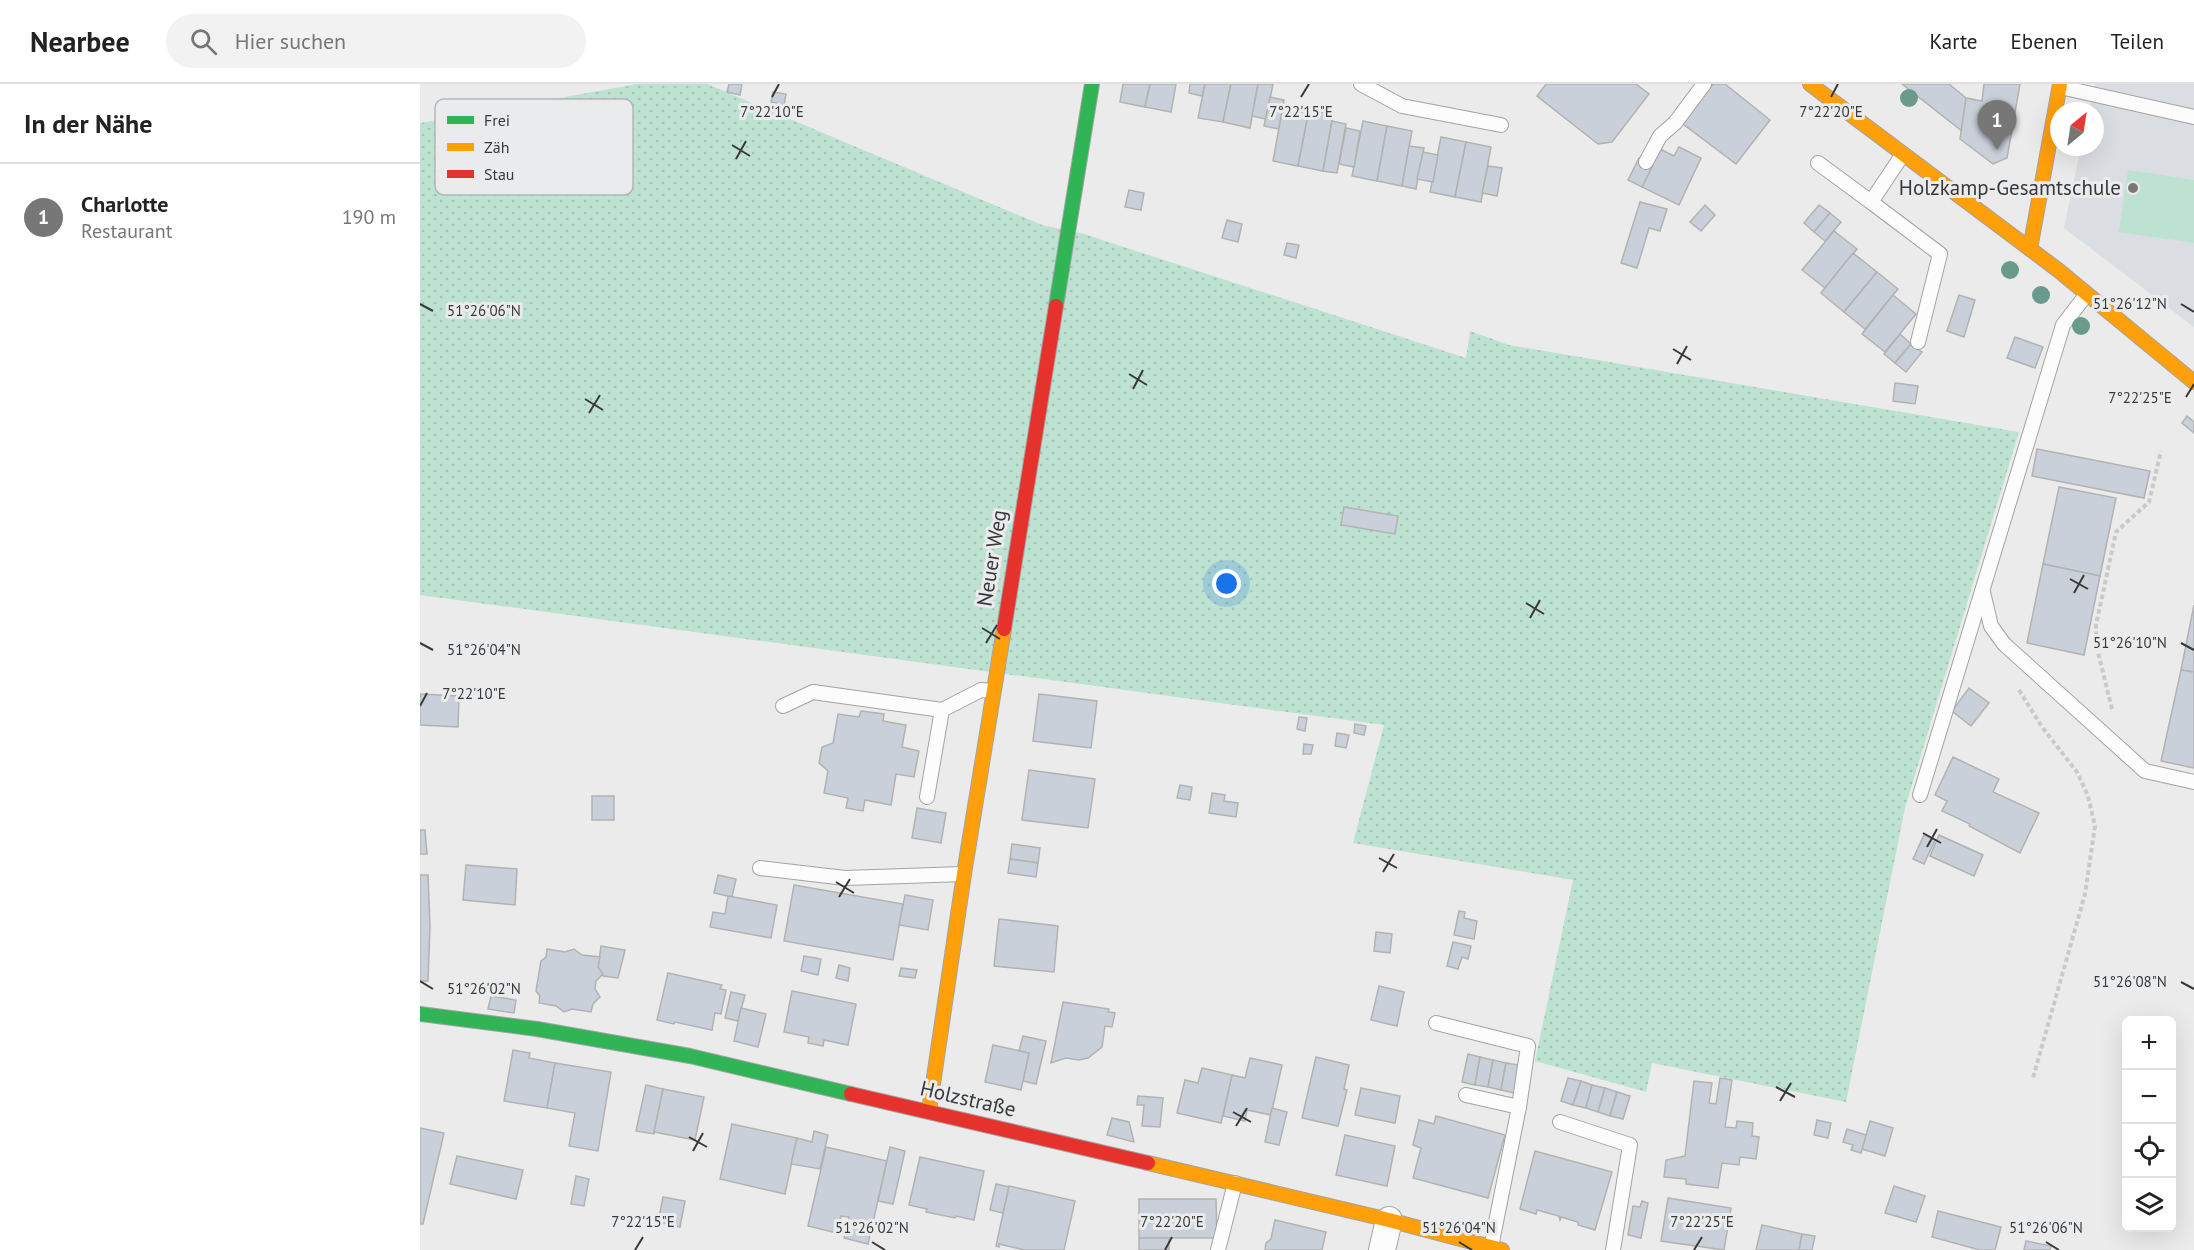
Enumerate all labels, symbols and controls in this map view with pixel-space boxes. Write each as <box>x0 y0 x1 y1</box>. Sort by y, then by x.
search box <box>166 14 586 68</box>
text: Nearbee <box>30 23 130 60</box>
icon: search <box>187 25 220 58</box>
text: Hier suchen <box>235 27 346 55</box>
text: Karte <box>1930 28 1978 55</box>
text: Ebenen <box>2011 28 2077 55</box>
text: Teilen <box>2110 28 2164 55</box>
legend <box>435 99 633 195</box>
pin: 1 <box>1978 100 2016 150</box>
text: 7°22'10"E <box>740 102 804 121</box>
text: 7°22'15"E <box>1269 102 1333 121</box>
text: 7°22'20"E <box>1799 102 1863 121</box>
north arrow <box>2050 102 2104 156</box>
text: In der Nähe <box>24 107 152 140</box>
text: Frei <box>484 110 510 130</box>
text: Zäh <box>484 137 509 157</box>
text: Stau <box>484 164 514 184</box>
place label: Holzkamp-Gesamtschule <box>1899 174 2121 201</box>
marker: Holzkamp-Gesamtschule <box>2126 181 2140 195</box>
text: Charlotte <box>81 190 168 218</box>
text: 1 <box>38 204 49 230</box>
text: 190 m <box>342 204 396 230</box>
text: Restaurant <box>81 218 172 244</box>
text: 51°26'12"N <box>2093 294 2167 313</box>
text: 51°26'06"N <box>447 301 521 320</box>
text: 7°22'25"E <box>2108 388 2172 407</box>
street label: Neuer Weg <box>971 508 1012 608</box>
your location <box>1212 569 1241 598</box>
text: 51°26'10"N <box>2093 633 2167 652</box>
text: 51°26'04"N <box>447 640 521 659</box>
text: 7°22'10"E <box>442 684 506 703</box>
text: 51°26'08"N <box>2093 972 2167 991</box>
text: 51°26'02"N <box>447 979 521 998</box>
map controls <box>2122 1016 2176 1232</box>
button: + <box>2122 1016 2176 1070</box>
button: − <box>2122 1070 2176 1124</box>
street label: Holzstraße <box>918 1074 1019 1123</box>
button: locate <box>2122 1124 2176 1178</box>
button: layers <box>2122 1178 2176 1232</box>
text: 7°22'15"E <box>611 1212 675 1231</box>
text: 7°22'20"E <box>1140 1212 1204 1231</box>
text: 7°22'25"E <box>1670 1212 1734 1231</box>
text: 51°26'02"N <box>835 1218 909 1237</box>
text: 51°26'04"N <box>1422 1218 1496 1237</box>
text: 51°26'06"N <box>2009 1218 2083 1237</box>

